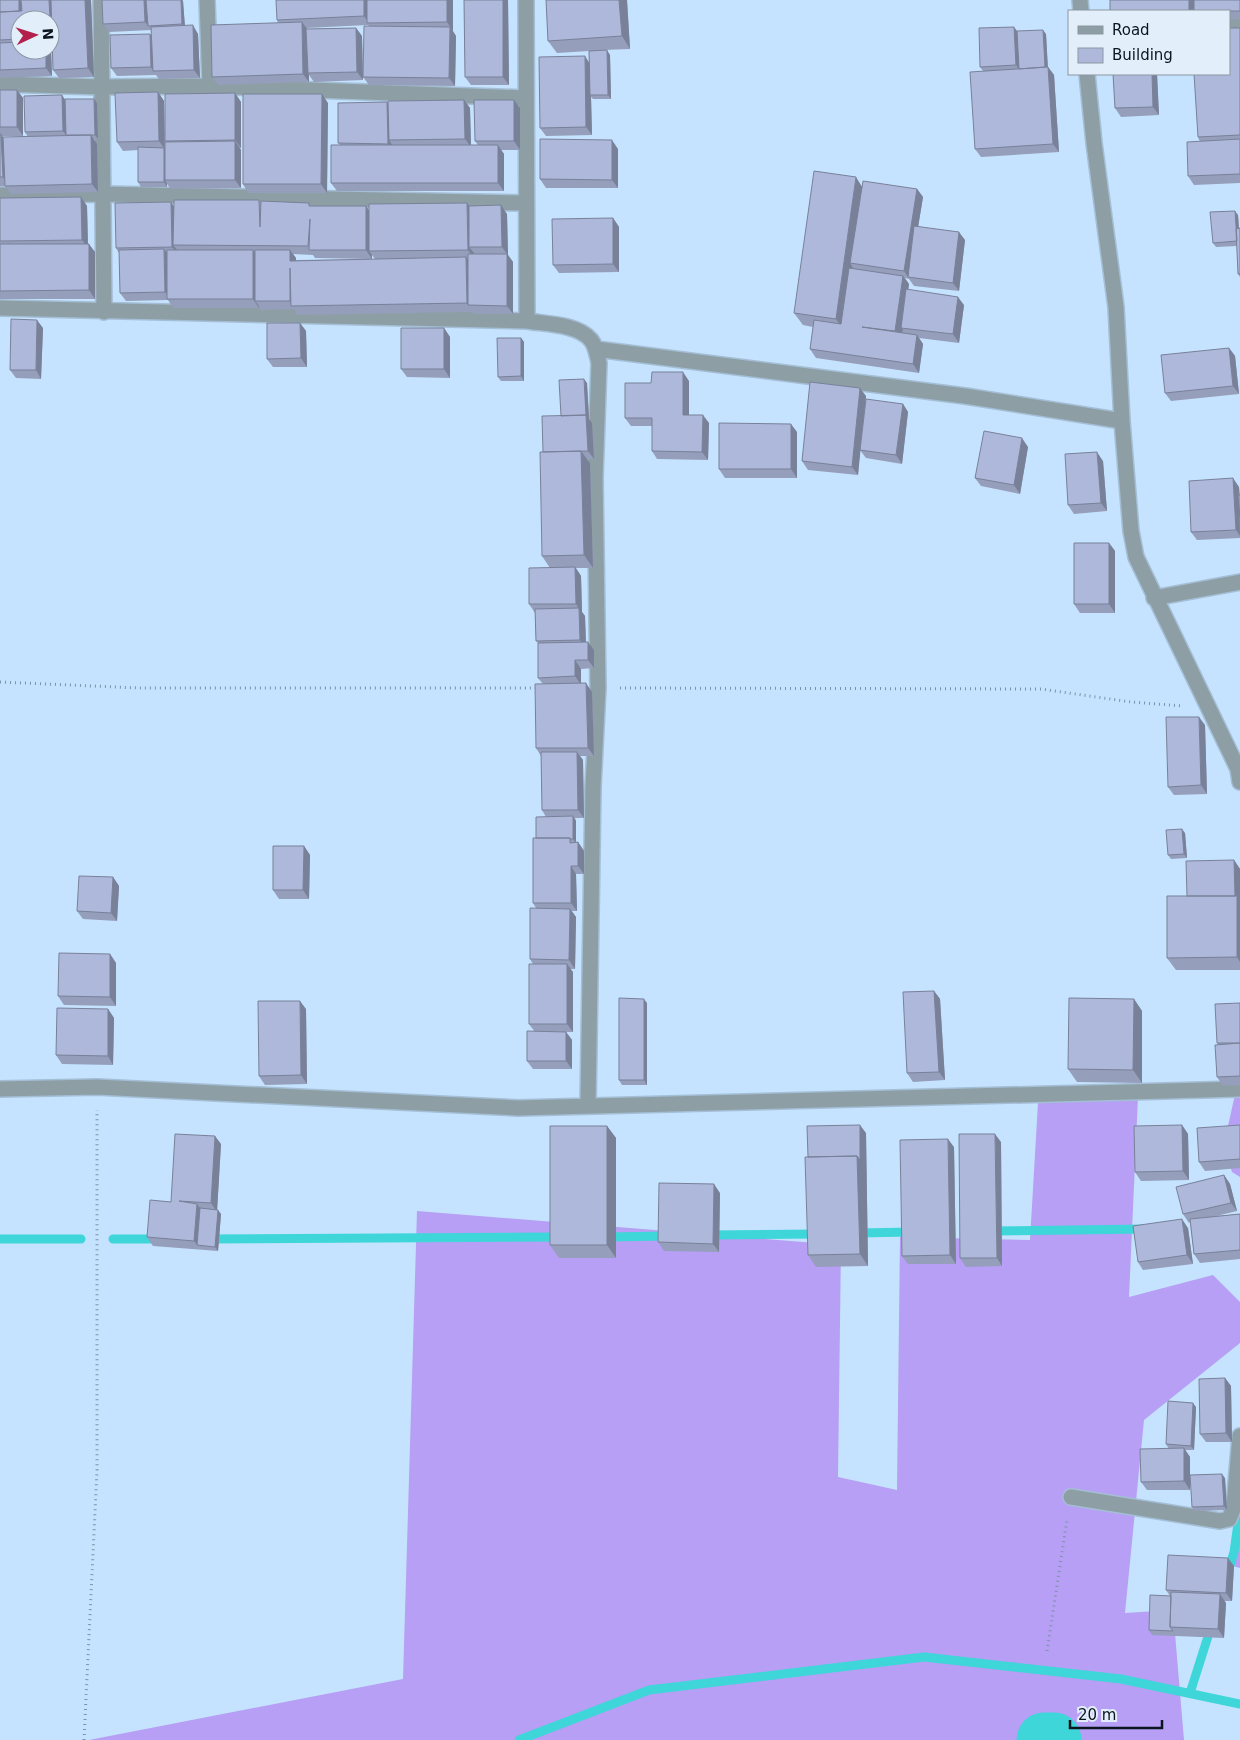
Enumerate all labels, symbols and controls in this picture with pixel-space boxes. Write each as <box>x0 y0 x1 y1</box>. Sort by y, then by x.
north arrow <box>10 10 60 60</box>
legend <box>1068 10 1230 75</box>
text: Road <box>1112 21 1150 39</box>
text: N <box>40 28 56 40</box>
text: Building <box>1112 46 1173 64</box>
scale bar <box>1070 1698 1162 1730</box>
text: 20 m <box>1078 1706 1116 1724</box>

